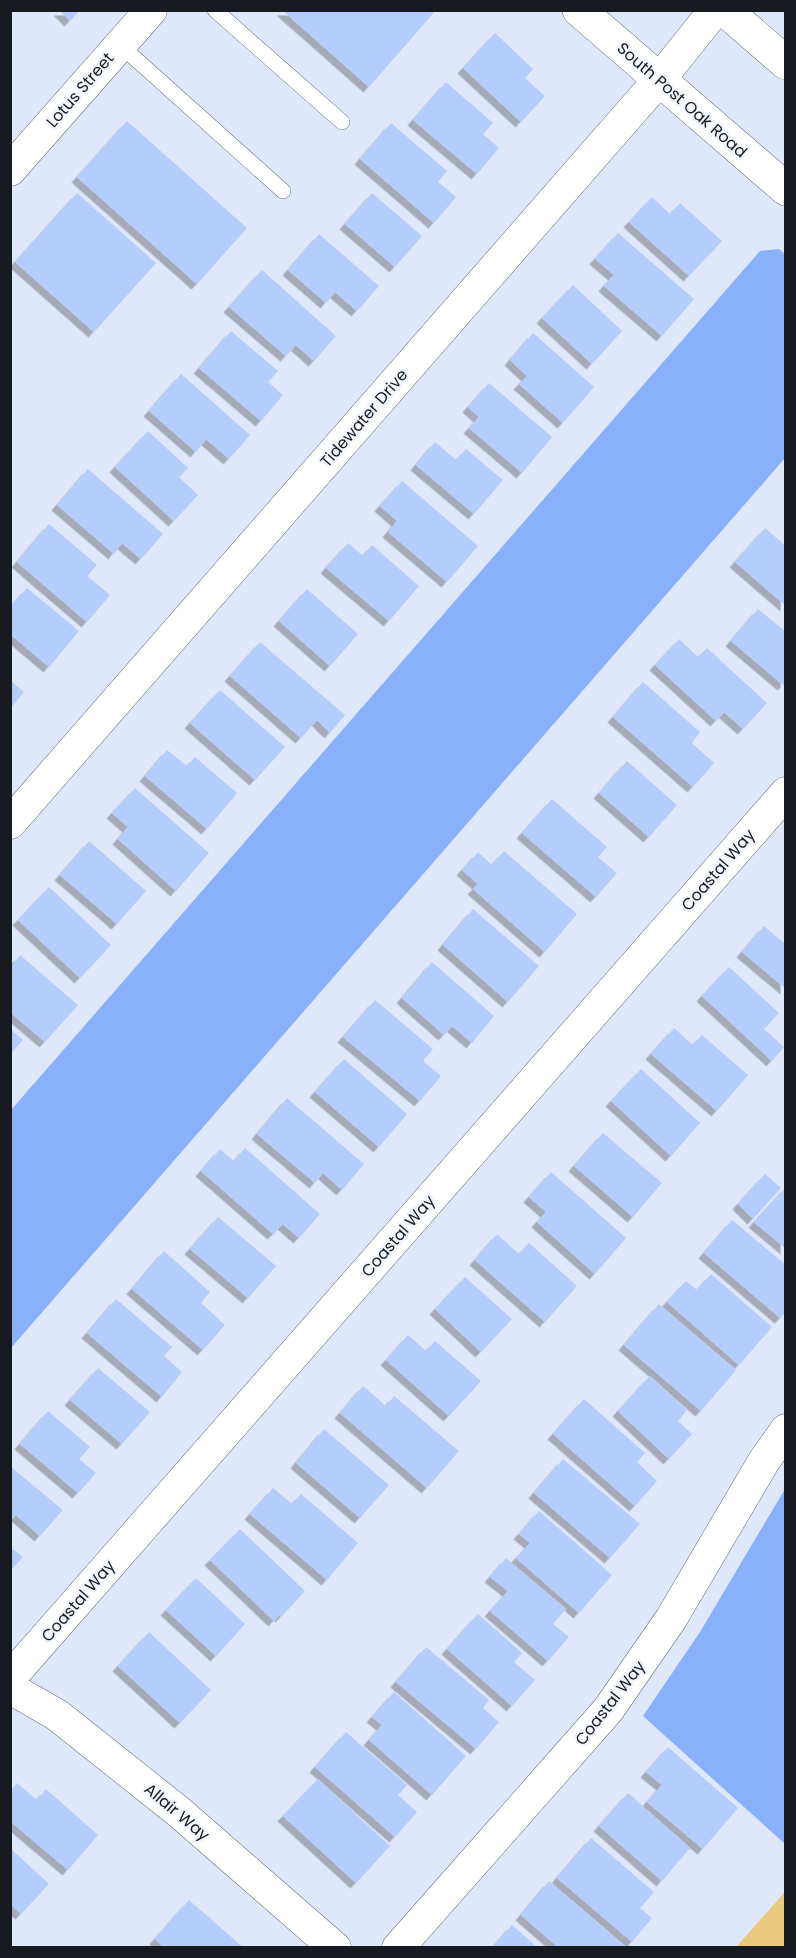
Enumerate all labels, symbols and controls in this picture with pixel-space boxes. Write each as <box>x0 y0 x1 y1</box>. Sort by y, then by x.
street label: South Post Oak Road <box>612 37 752 163</box>
street label: Lotus Street <box>41 47 119 133</box>
street label: Tidewater Drive <box>315 364 413 472</box>
street label: Coastal Way <box>676 824 760 916</box>
street label: Coastal Way <box>356 1190 440 1282</box>
street label: Coastal Way <box>36 1555 120 1647</box>
street label: Coastal Way <box>570 1656 650 1750</box>
street label: Allair Way <box>139 1778 215 1846</box>

